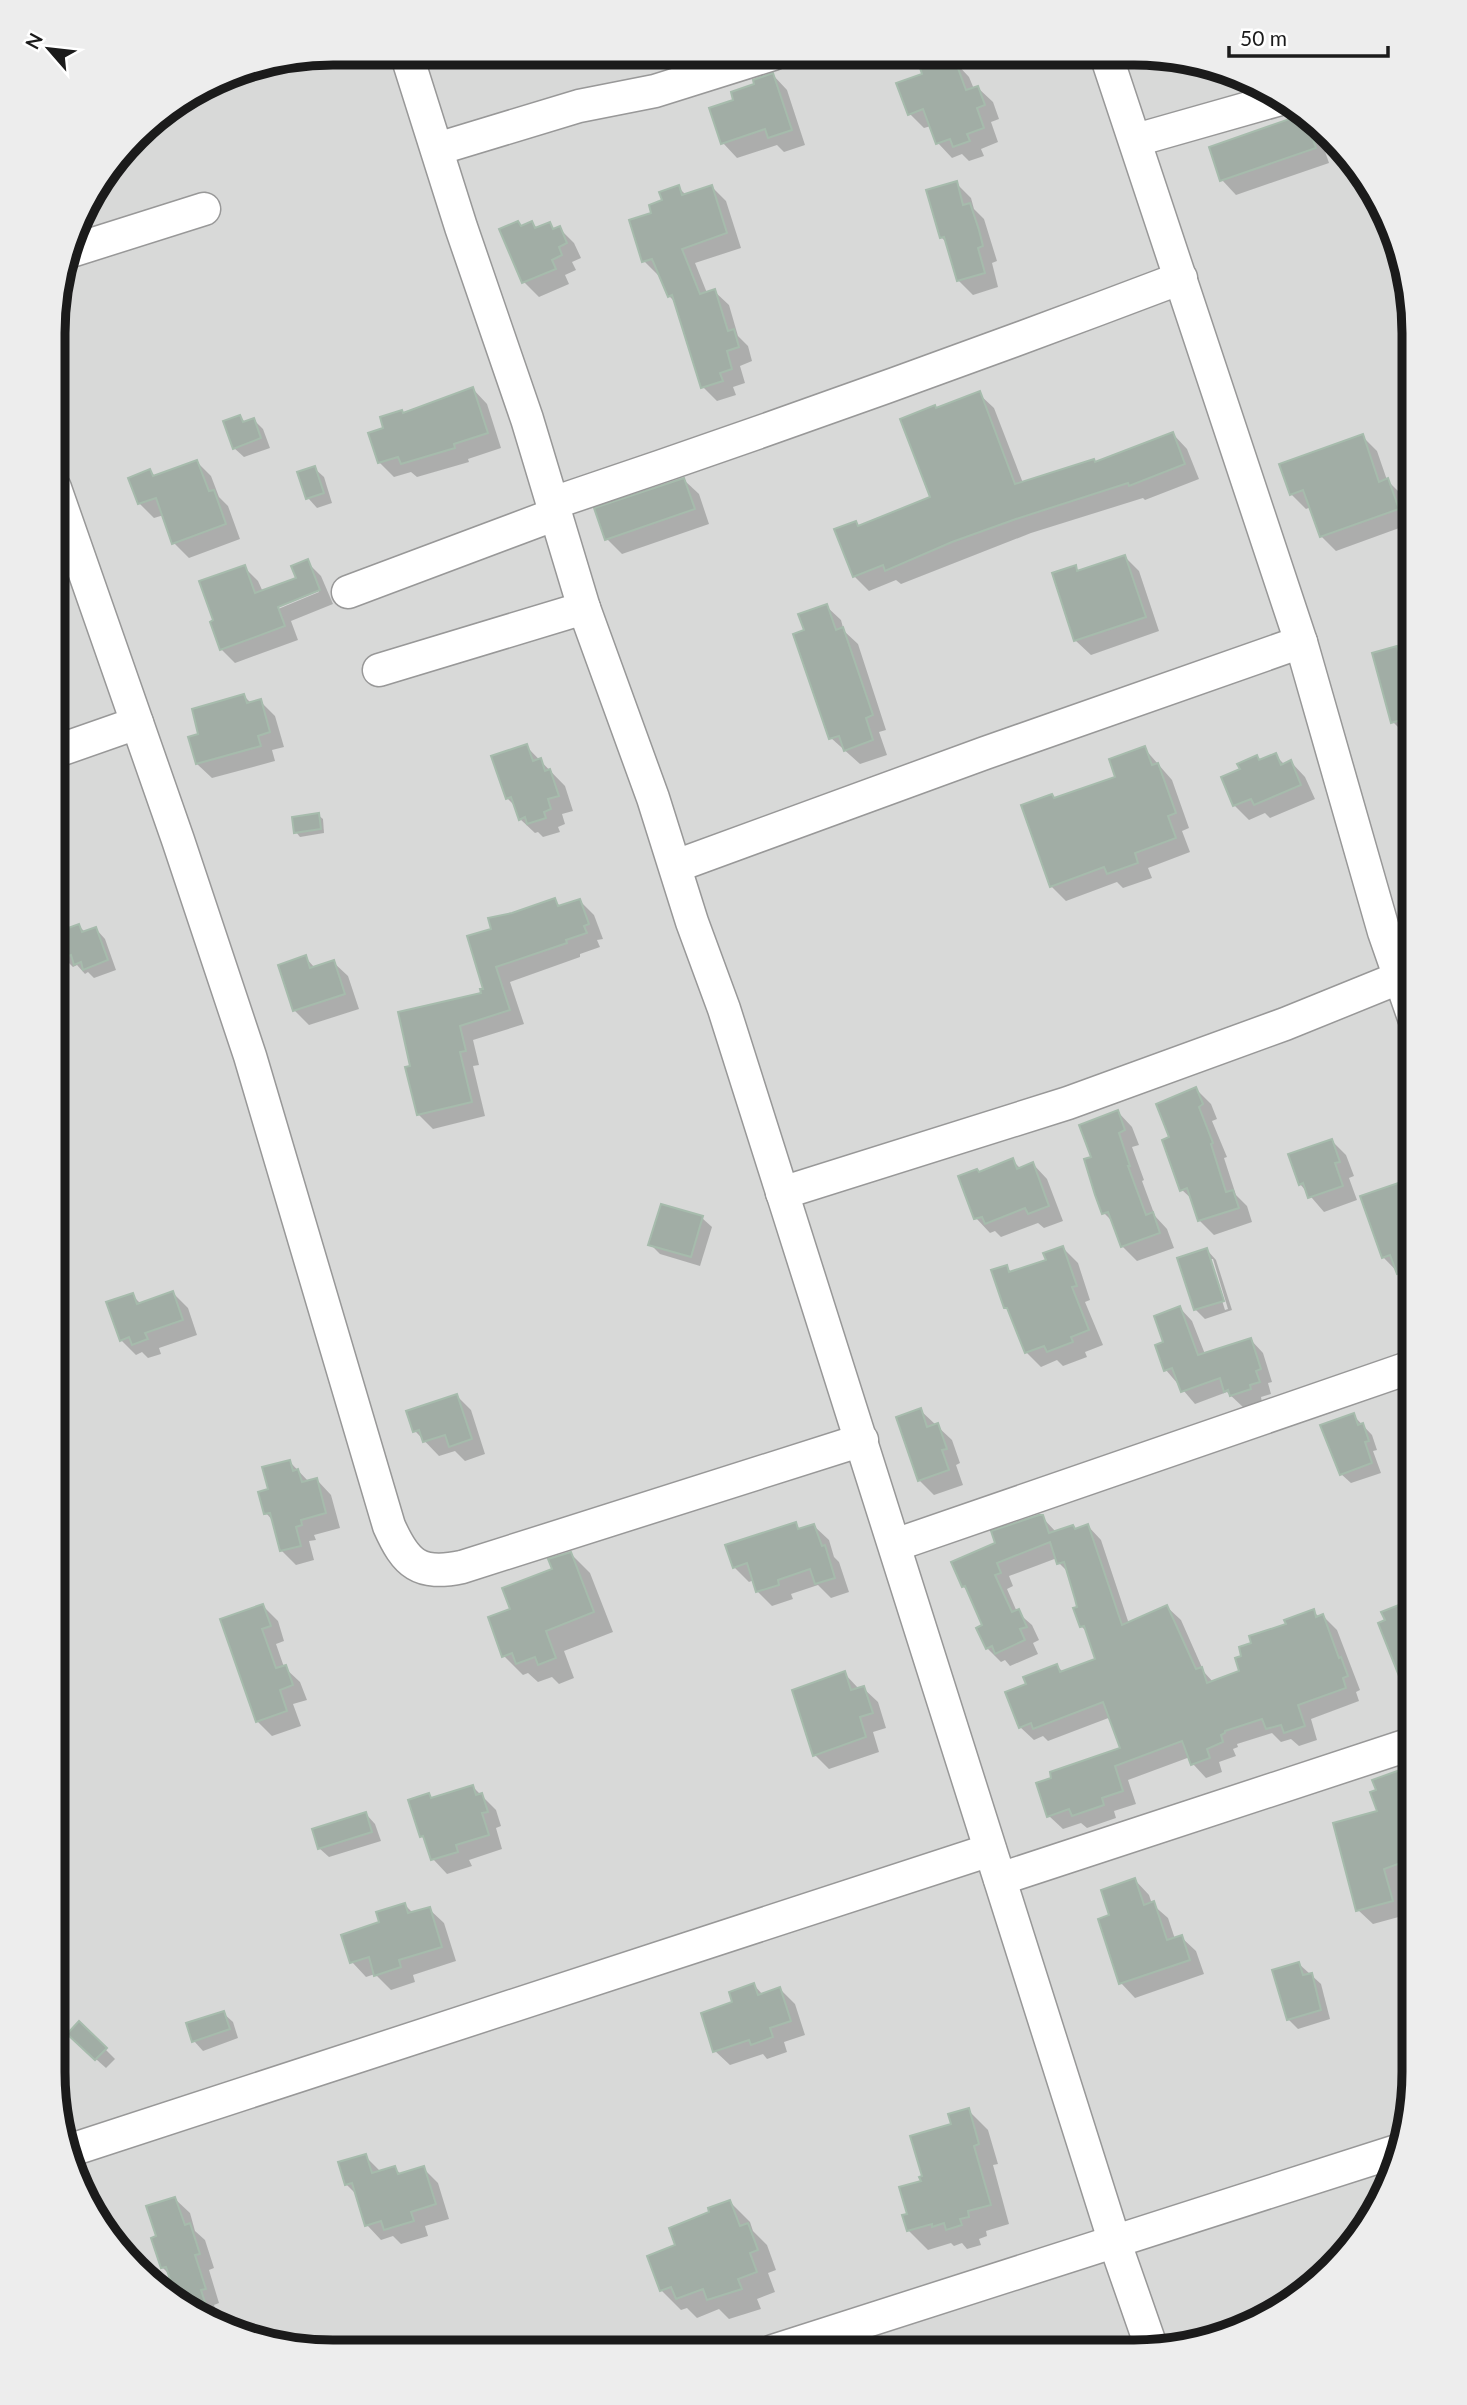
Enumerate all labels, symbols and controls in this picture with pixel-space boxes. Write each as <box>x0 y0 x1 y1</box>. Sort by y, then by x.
north arrow <box>14 14 84 84</box>
scale bar <box>1229 14 1388 58</box>
text: 50 m <box>1240 25 1287 50</box>
text: N <box>20 29 47 53</box>

